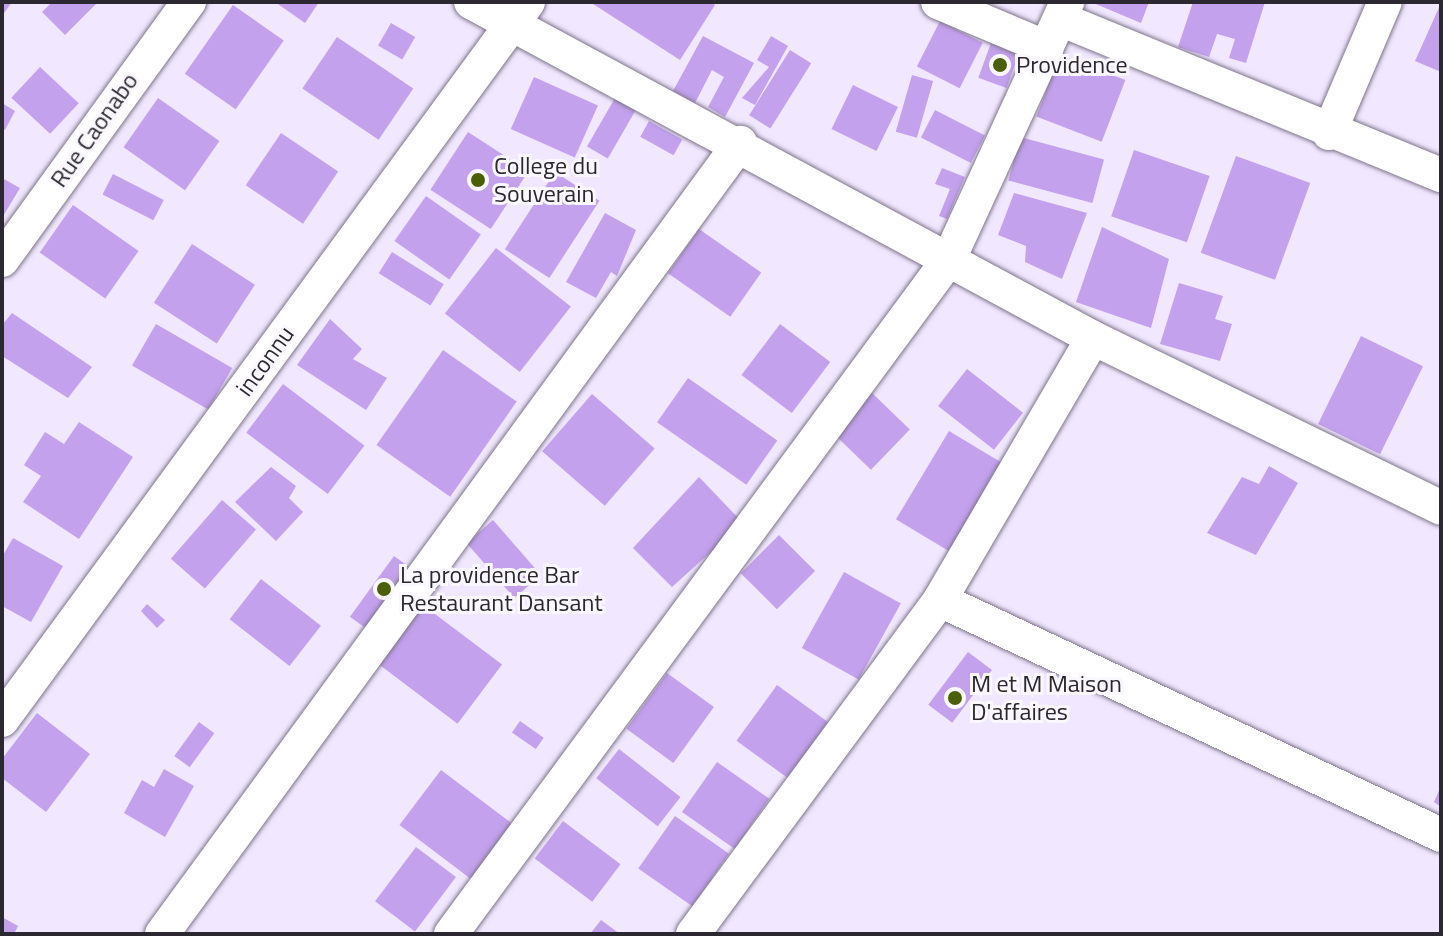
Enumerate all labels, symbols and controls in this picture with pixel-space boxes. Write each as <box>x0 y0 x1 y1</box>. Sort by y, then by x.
place label: Providence <box>1016 51 1128 79</box>
marker: Providence <box>991 56 1009 74</box>
street label: Rue Caonabo <box>44 67 144 193</box>
place label: College du Souverain <box>494 152 598 208</box>
marker: College du Souverain <box>469 171 487 189</box>
street label: inconnu <box>230 320 300 402</box>
place label: La providence Bar Restaurant Dansant <box>400 561 603 617</box>
marker: La providence Bar Restaurant Dansant <box>375 580 393 598</box>
place label: M et M Maison D'affaires <box>971 670 1122 726</box>
marker: M et M Maison D'affaires <box>946 689 964 707</box>

